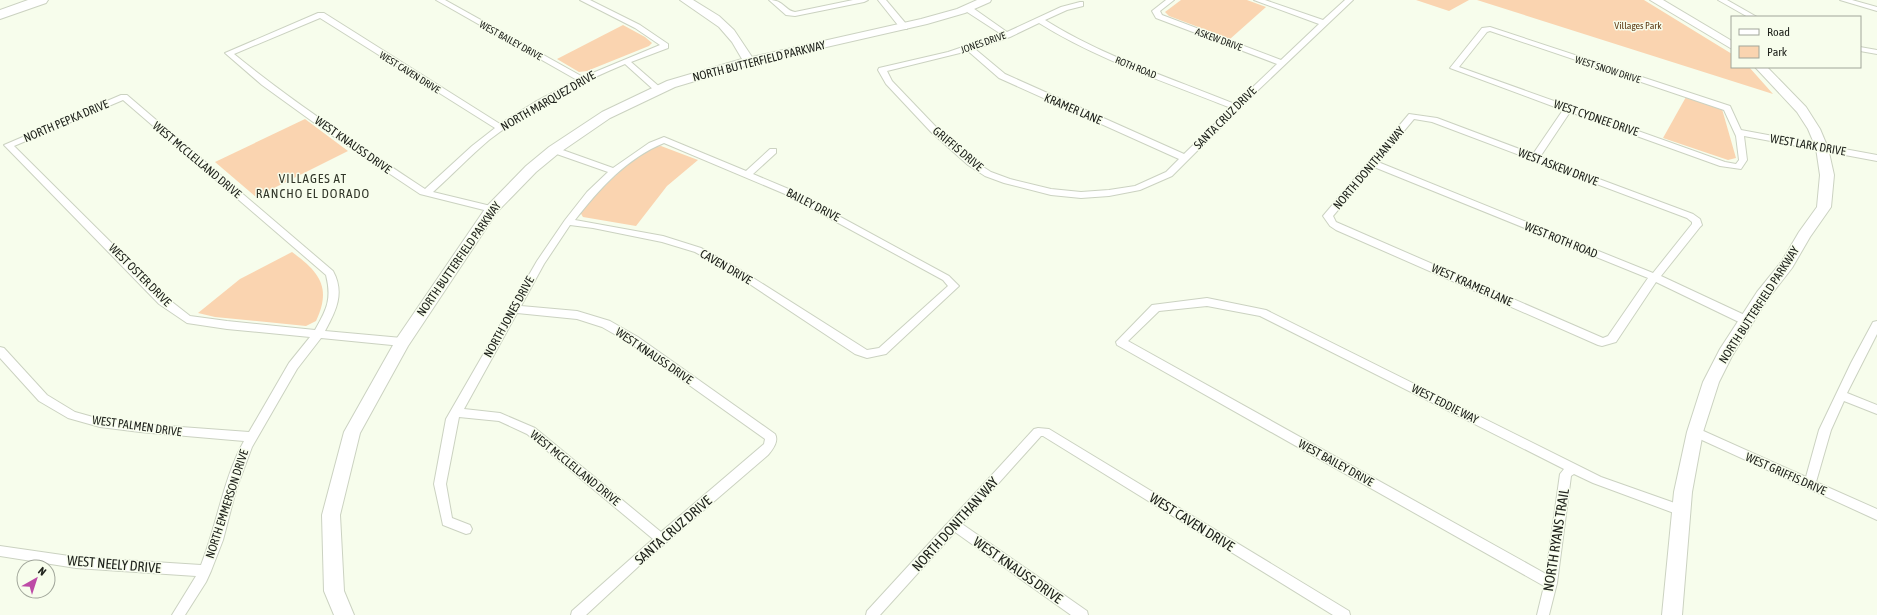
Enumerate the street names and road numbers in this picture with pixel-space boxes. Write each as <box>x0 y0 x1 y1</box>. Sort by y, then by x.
street label: WEST BAILEY DRIVE <box>478 19 545 63</box>
street label: ASKEW DRIVE <box>1194 26 1245 53</box>
street label: JONES DRIVE <box>959 29 1008 55</box>
street label: NORTH BUTTERFIELD PARKWAY <box>691 38 828 84</box>
street label: WEST CAVEN DRIVE <box>377 49 443 96</box>
street label: ROTH ROAD <box>1114 54 1158 81</box>
street label: WEST SNOW DRIVE <box>1574 54 1643 85</box>
street label: NORTH MARQUEZ DRIVE <box>498 68 598 134</box>
street label: SANTA CRUZ DRIVE <box>1191 84 1259 152</box>
street label: KRAMER LANE <box>1042 91 1104 127</box>
street label: NORTH PEPKA DRIVE <box>21 97 111 145</box>
street label: WEST CYDNEE DRIVE <box>1552 97 1640 139</box>
street label: WEST KNAUSS DRIVE <box>312 113 394 177</box>
street label: WEST MCCLELLAND DRIVE <box>150 119 244 201</box>
street label: NORTH DONITHAN WAY <box>1330 123 1408 212</box>
street label: GRIFFIS DRIVE <box>930 124 986 174</box>
street label: WEST LARK DRIVE <box>1769 131 1847 159</box>
street label: WEST ASKEW DRIVE <box>1516 145 1600 189</box>
street label: BAILEY DRIVE <box>784 186 842 224</box>
street label: NORTH BUTTERFIELD PARKWAY <box>414 198 504 319</box>
street label: WEST ROTH ROAD <box>1522 219 1600 261</box>
street label: WEST OSTER DRIVE <box>106 241 174 309</box>
street label: NORTH BUTTERFIELD PARKWAY <box>1716 243 1802 366</box>
street label: CAVEN DRIVE <box>698 247 754 287</box>
street label: WEST KRAMER LANE <box>1429 261 1515 309</box>
street label: NORTH JONES DRIVE <box>481 274 537 360</box>
street label: WEST KNAUSS DRIVE <box>613 325 695 387</box>
street label: WEST EDDIE WAY <box>1409 381 1481 427</box>
street label: WEST PALMEN DRIVE <box>91 413 183 439</box>
street label: WEST MCCLELLAND DRIVE <box>527 427 623 509</box>
street label: WEST BAILEY DRIVE <box>1296 437 1376 489</box>
street label: NORTH EMMERSON DRIVE <box>203 448 251 560</box>
street label: WEST GRIFFIS DRIVE <box>1743 450 1829 498</box>
street label: NORTH DONITHAN WAY <box>909 473 1002 574</box>
street label: NORTH RYANS TRAIL <box>1540 487 1572 593</box>
street label: WEST CAVEN DRIVE <box>1147 489 1237 555</box>
street label: SANTA CRUZ DRIVE <box>631 492 715 568</box>
street label: WEST KNAUSS DRIVE <box>970 533 1066 607</box>
street label: WEST NEELY DRIVE <box>66 552 162 576</box>

